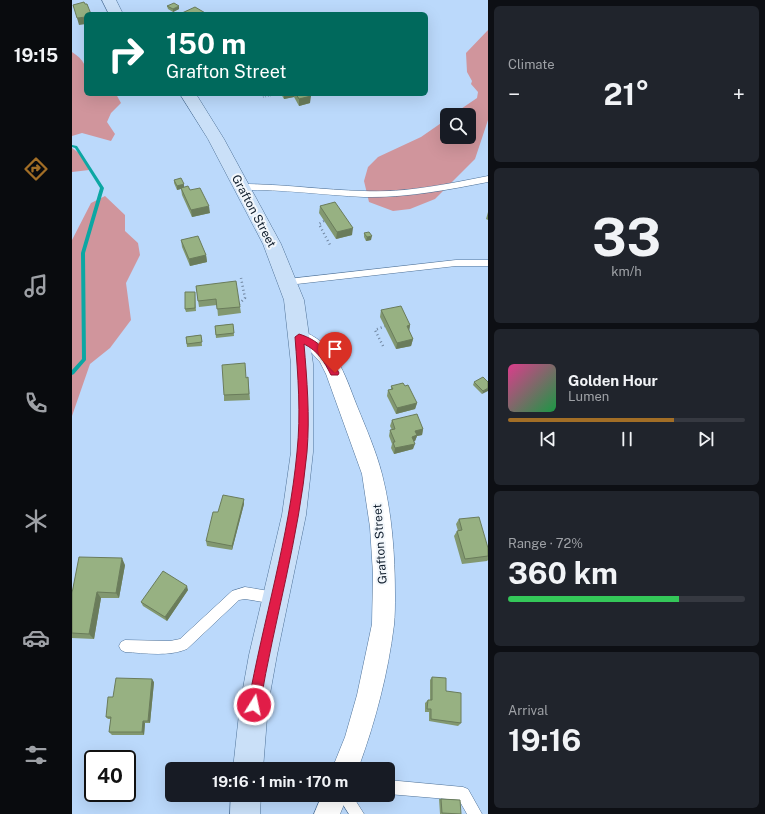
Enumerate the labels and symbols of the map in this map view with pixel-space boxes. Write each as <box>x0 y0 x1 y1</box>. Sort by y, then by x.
street label: Grafton Street <box>229 172 279 250</box>
pin <box>318 332 352 373</box>
street label: Grafton Street <box>370 503 390 585</box>
position arrow <box>233 684 275 726</box>
speed limit sign: 40 <box>84 750 136 802</box>

